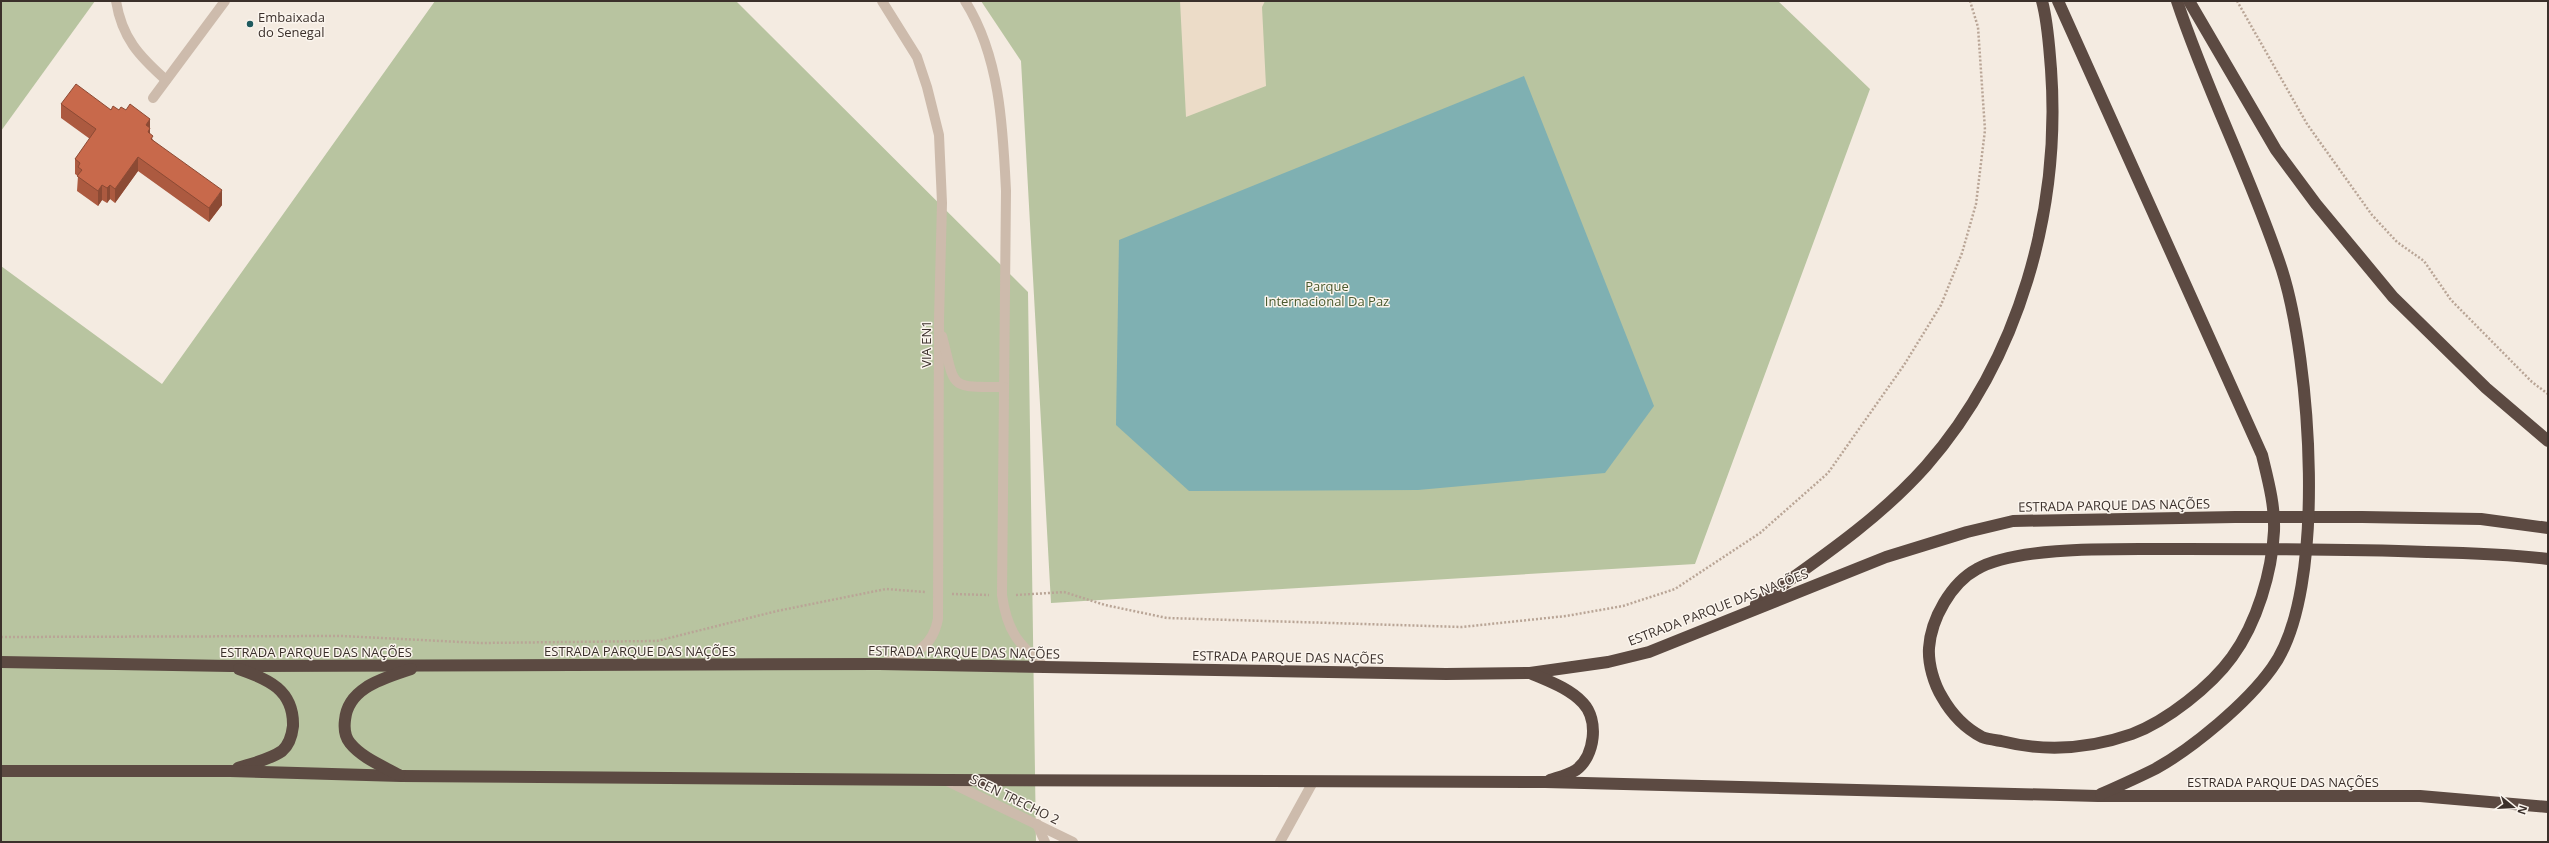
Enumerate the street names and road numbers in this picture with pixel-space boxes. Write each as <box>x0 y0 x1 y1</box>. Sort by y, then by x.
street label: VIA EN1 <box>917 320 935 368</box>
street label: ESTRADA PARQUE DAS NAÇÕES <box>2018 494 2210 516</box>
street label: ESTRADA PARQUE DAS NAÇÕES <box>1625 564 1811 650</box>
street label: ESTRADA PARQUE DAS NAÇÕES <box>868 641 1060 663</box>
street label: ESTRADA PARQUE DAS NAÇÕES <box>544 642 736 660</box>
street label: ESTRADA PARQUE DAS NAÇÕES <box>220 643 412 661</box>
street label: ESTRADA PARQUE DAS NAÇÕES <box>1192 646 1384 668</box>
street label: SCEN TRECHO 2 <box>968 770 1062 828</box>
street label: ESTRADA PARQUE DAS NAÇÕES <box>2187 773 2379 791</box>

